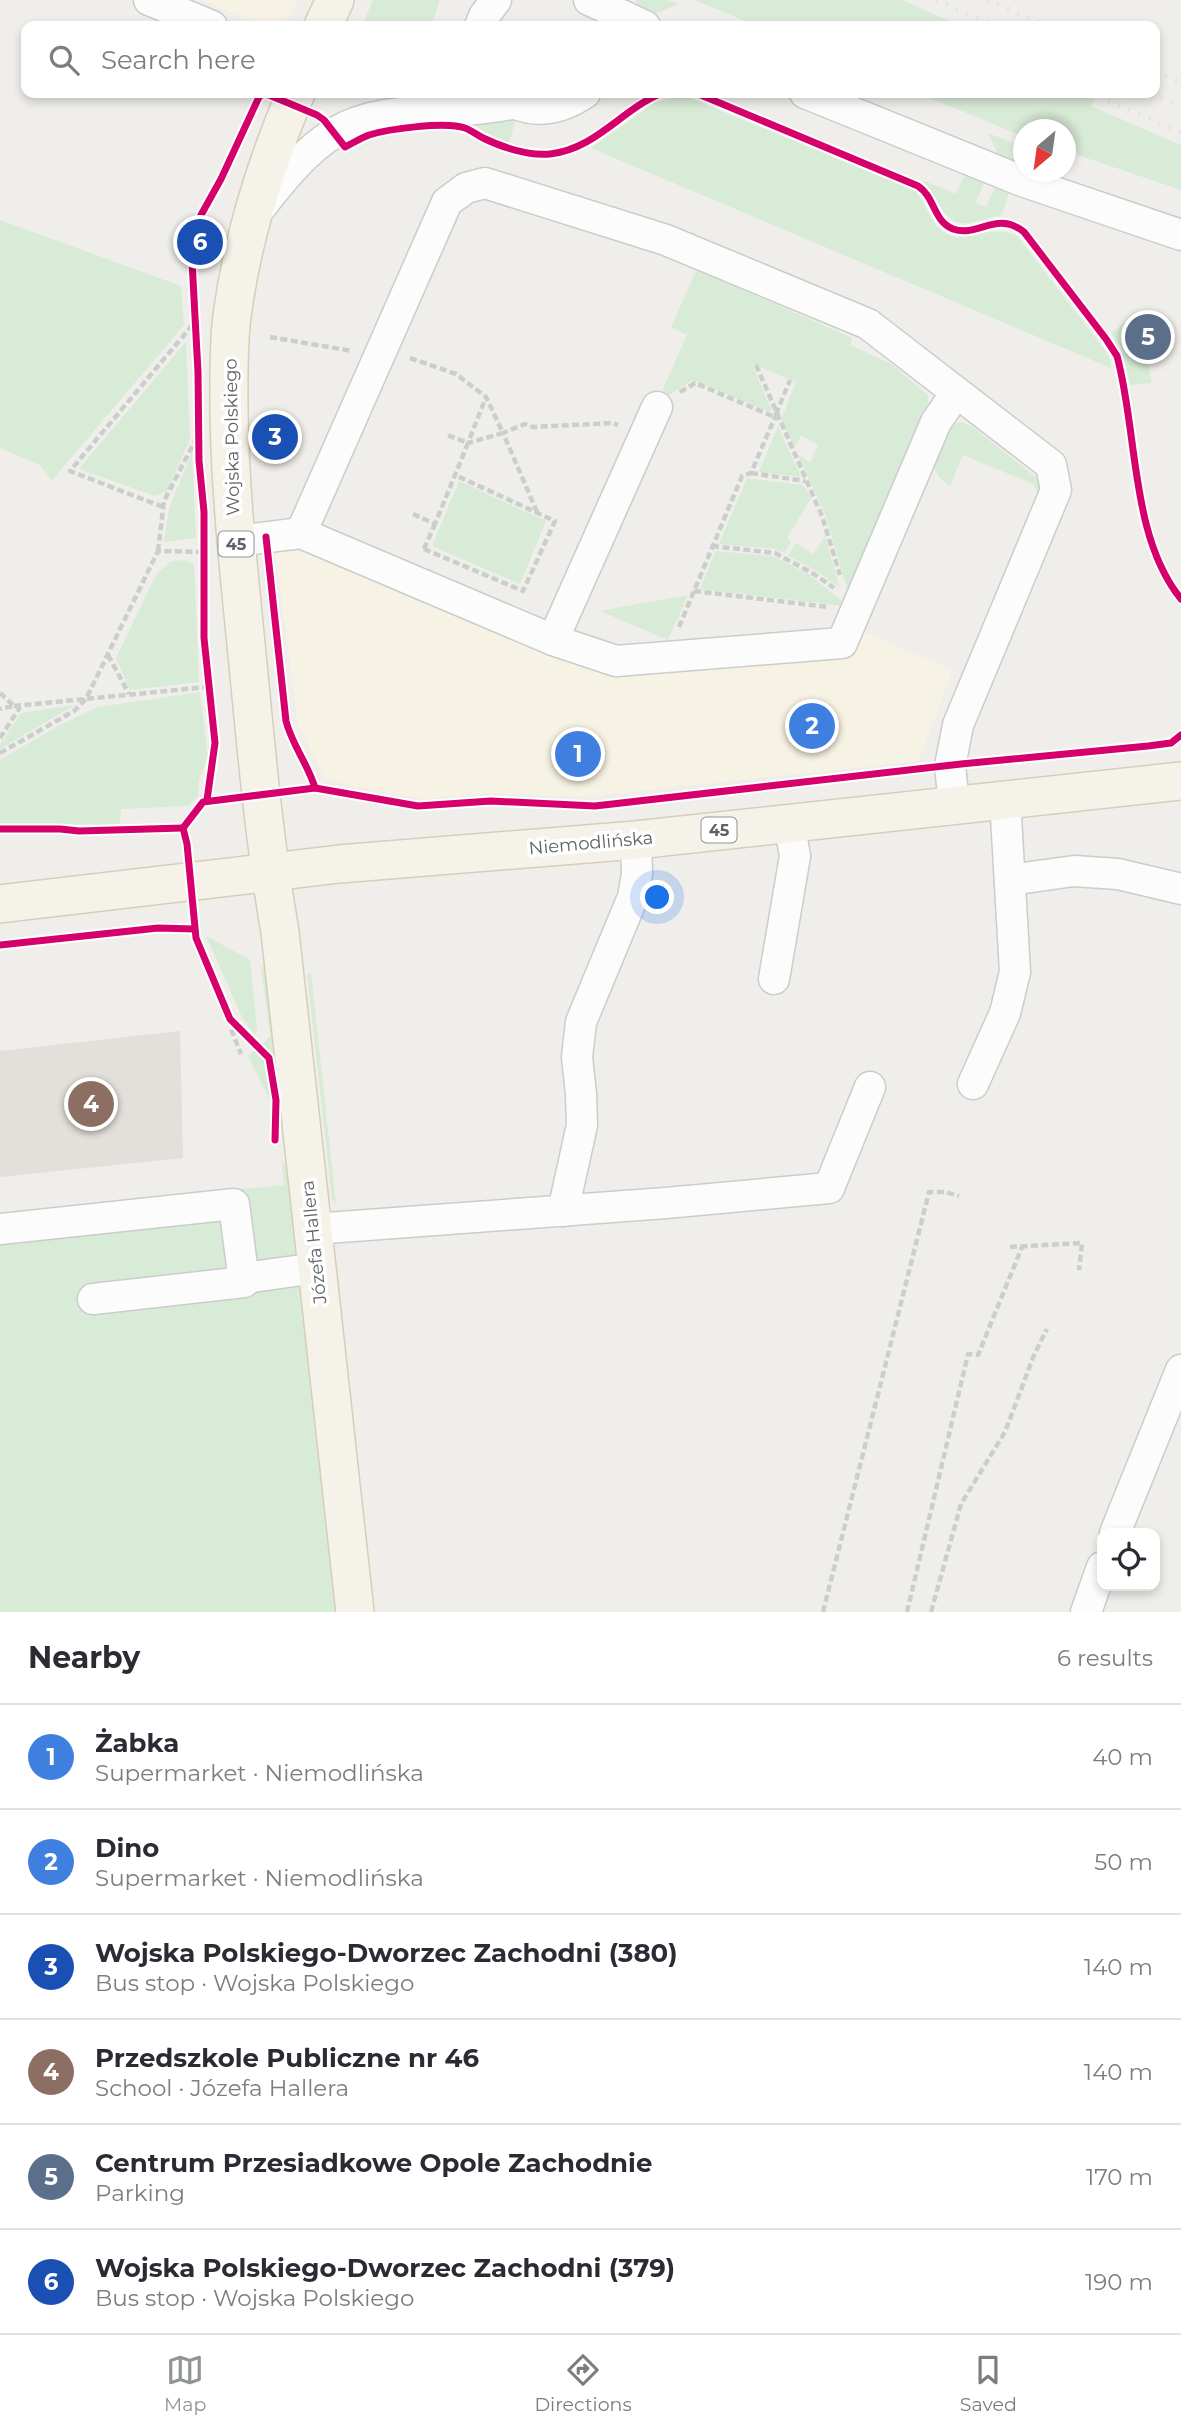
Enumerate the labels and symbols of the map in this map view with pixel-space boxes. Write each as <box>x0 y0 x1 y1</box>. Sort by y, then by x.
north arrow <box>1013 119 1076 182</box>
pin: 6 <box>177 216 223 268</box>
pin: 5 <box>1125 311 1171 363</box>
street label: Wojska Polskiego <box>220 358 244 516</box>
pin: 3 <box>252 411 298 463</box>
road number: 45 <box>218 531 254 556</box>
pin: 2 <box>789 700 835 752</box>
pin: 1 <box>555 728 601 780</box>
road number: 45 <box>702 818 736 842</box>
street label: Niemodlińska <box>528 827 654 859</box>
your location <box>640 880 674 914</box>
pin: 4 <box>68 1078 114 1130</box>
street label: Józefa Hallera <box>297 1179 332 1306</box>

